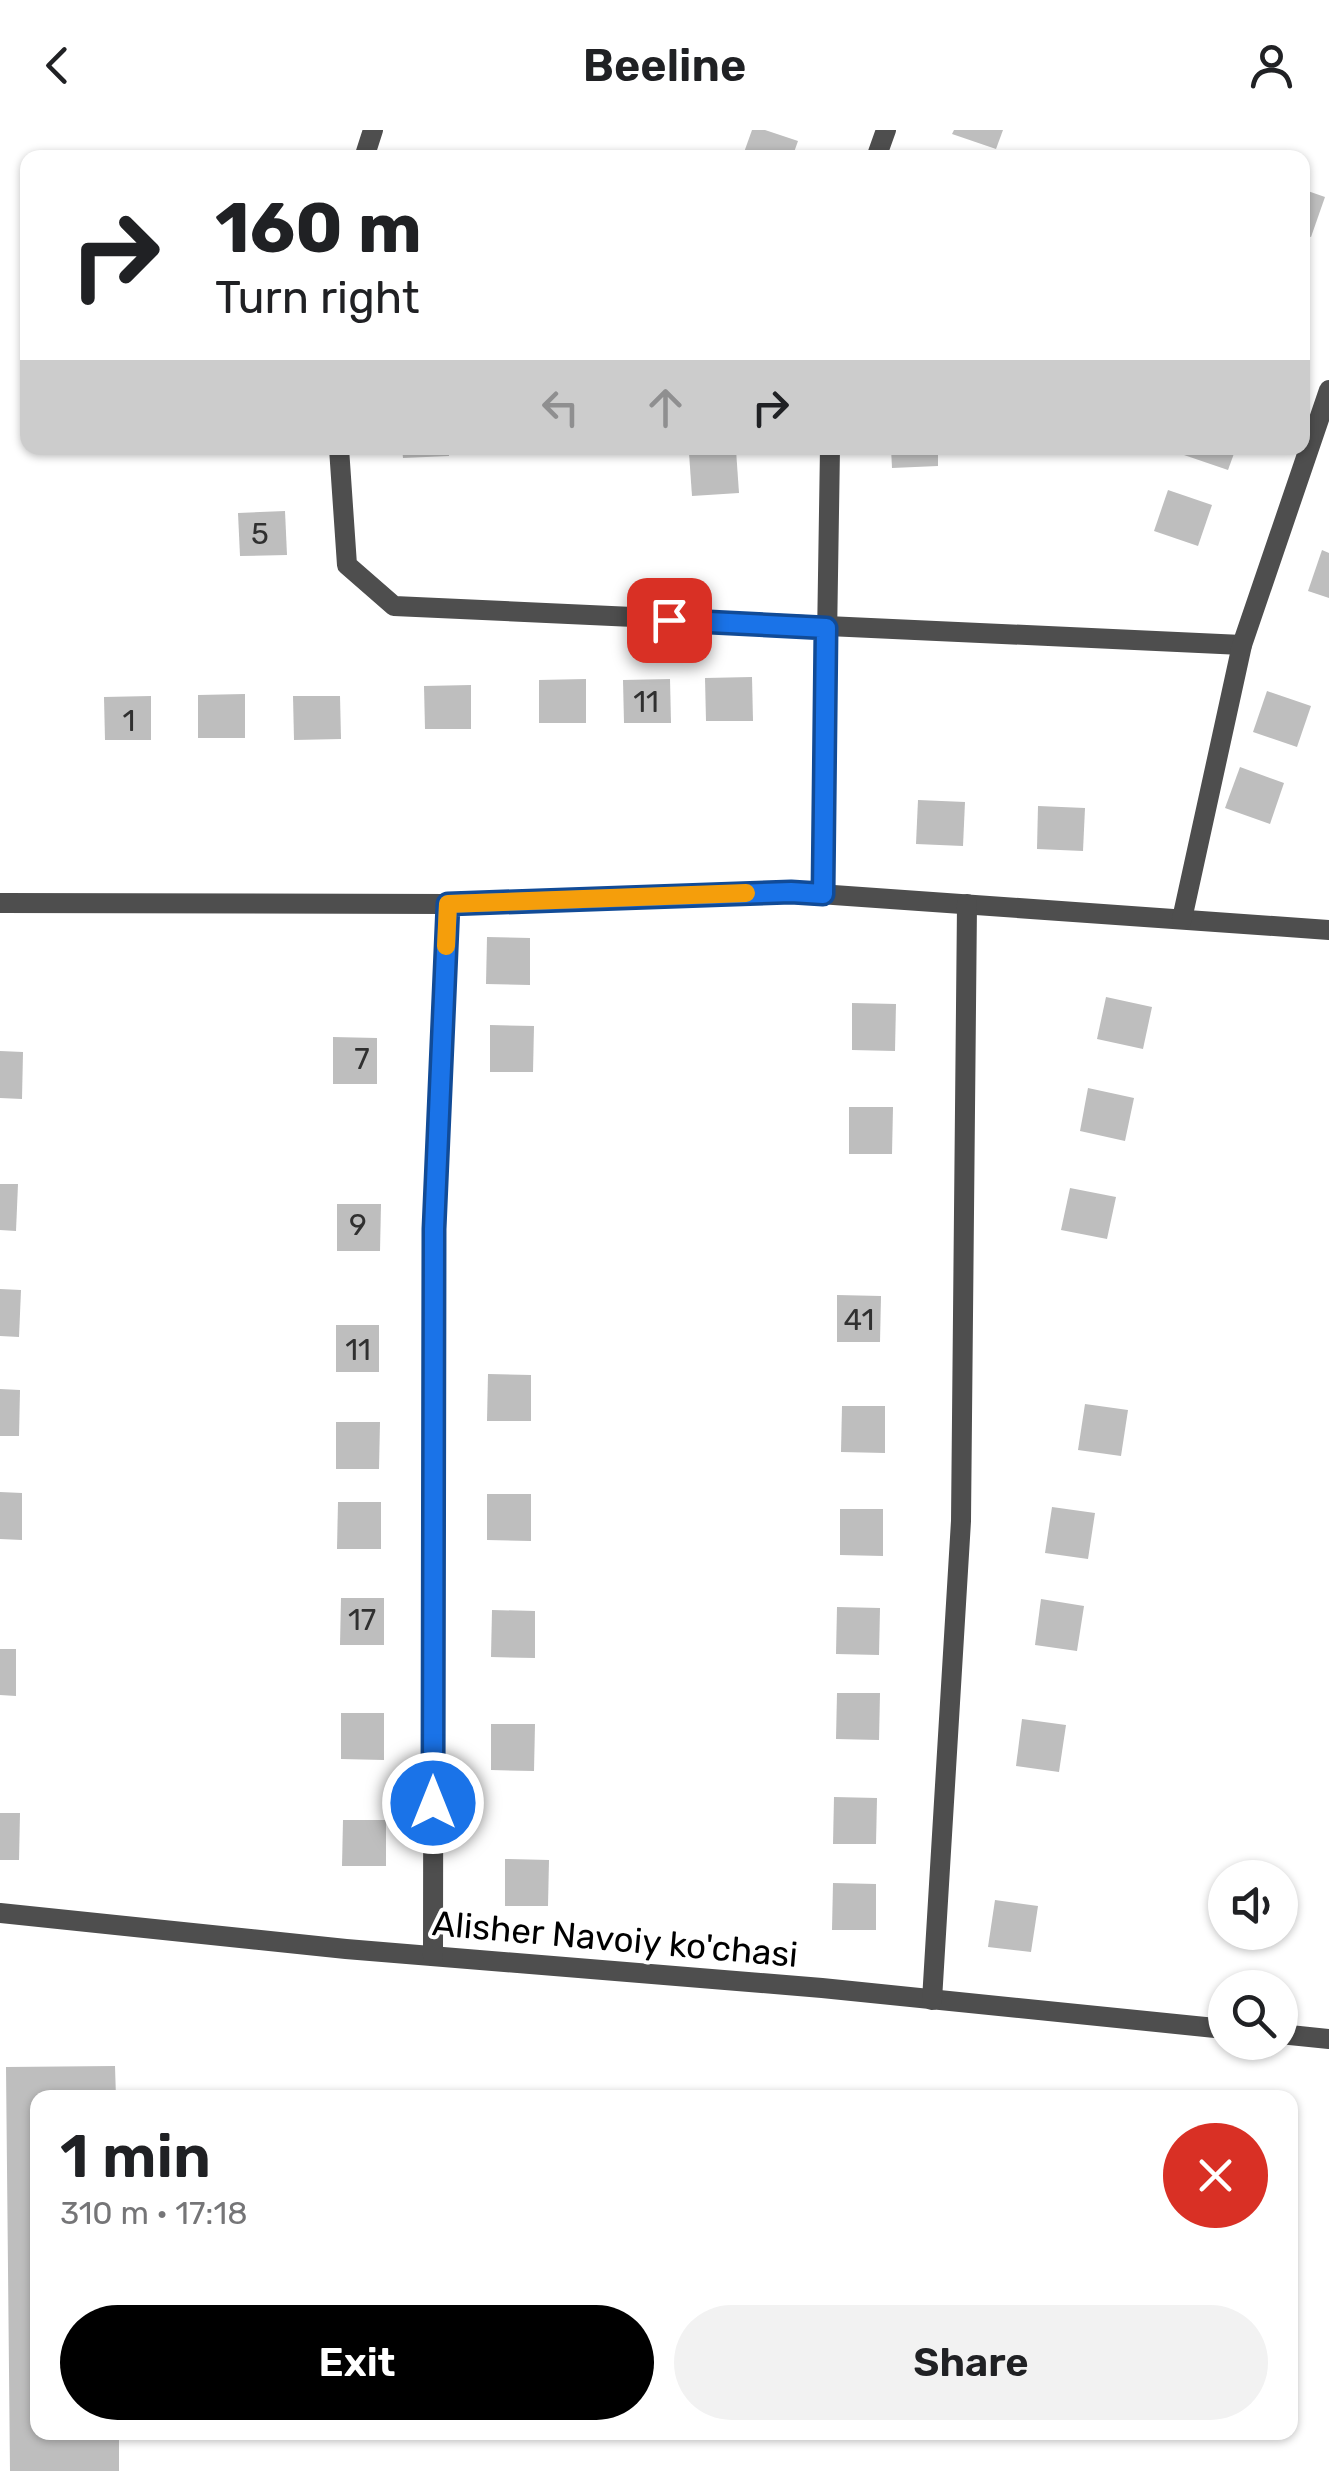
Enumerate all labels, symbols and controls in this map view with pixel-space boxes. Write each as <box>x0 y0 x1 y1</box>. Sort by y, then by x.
icon: back <box>30 38 85 93</box>
icon: person <box>1244 38 1299 93</box>
text: Beeline <box>583 39 746 92</box>
text: 160 m <box>215 187 422 270</box>
icon: right <box>50 190 180 320</box>
text: Turn right <box>215 271 419 324</box>
icon: left <box>533 380 588 435</box>
icon: ahead <box>638 380 693 435</box>
icon: right <box>743 380 798 435</box>
house number: 5 <box>251 516 269 552</box>
pin <box>627 578 712 663</box>
icon: arrive <box>642 593 697 648</box>
house number: 11 <box>633 684 659 720</box>
house number: 1 <box>123 703 135 739</box>
house number: 7 <box>354 1041 370 1077</box>
house number: 9 <box>349 1207 367 1243</box>
house number: 41 <box>844 1302 874 1338</box>
house number: 11 <box>345 1332 371 1368</box>
house number: 17 <box>348 1602 376 1638</box>
position arrow <box>381 1751 485 1855</box>
map controls <box>1208 1860 1298 2060</box>
button: sound <box>1208 1860 1298 1950</box>
street label: Alisher Navoiy ko'chasi <box>430 1902 800 1976</box>
button: search <box>1208 1970 1298 2060</box>
text: 1 min <box>60 2121 211 2192</box>
button: close <box>1163 2123 1268 2228</box>
text: 310 m · 17:18 <box>60 2194 248 2232</box>
button: Exit <box>60 2305 654 2420</box>
button: Share <box>674 2305 1268 2420</box>

